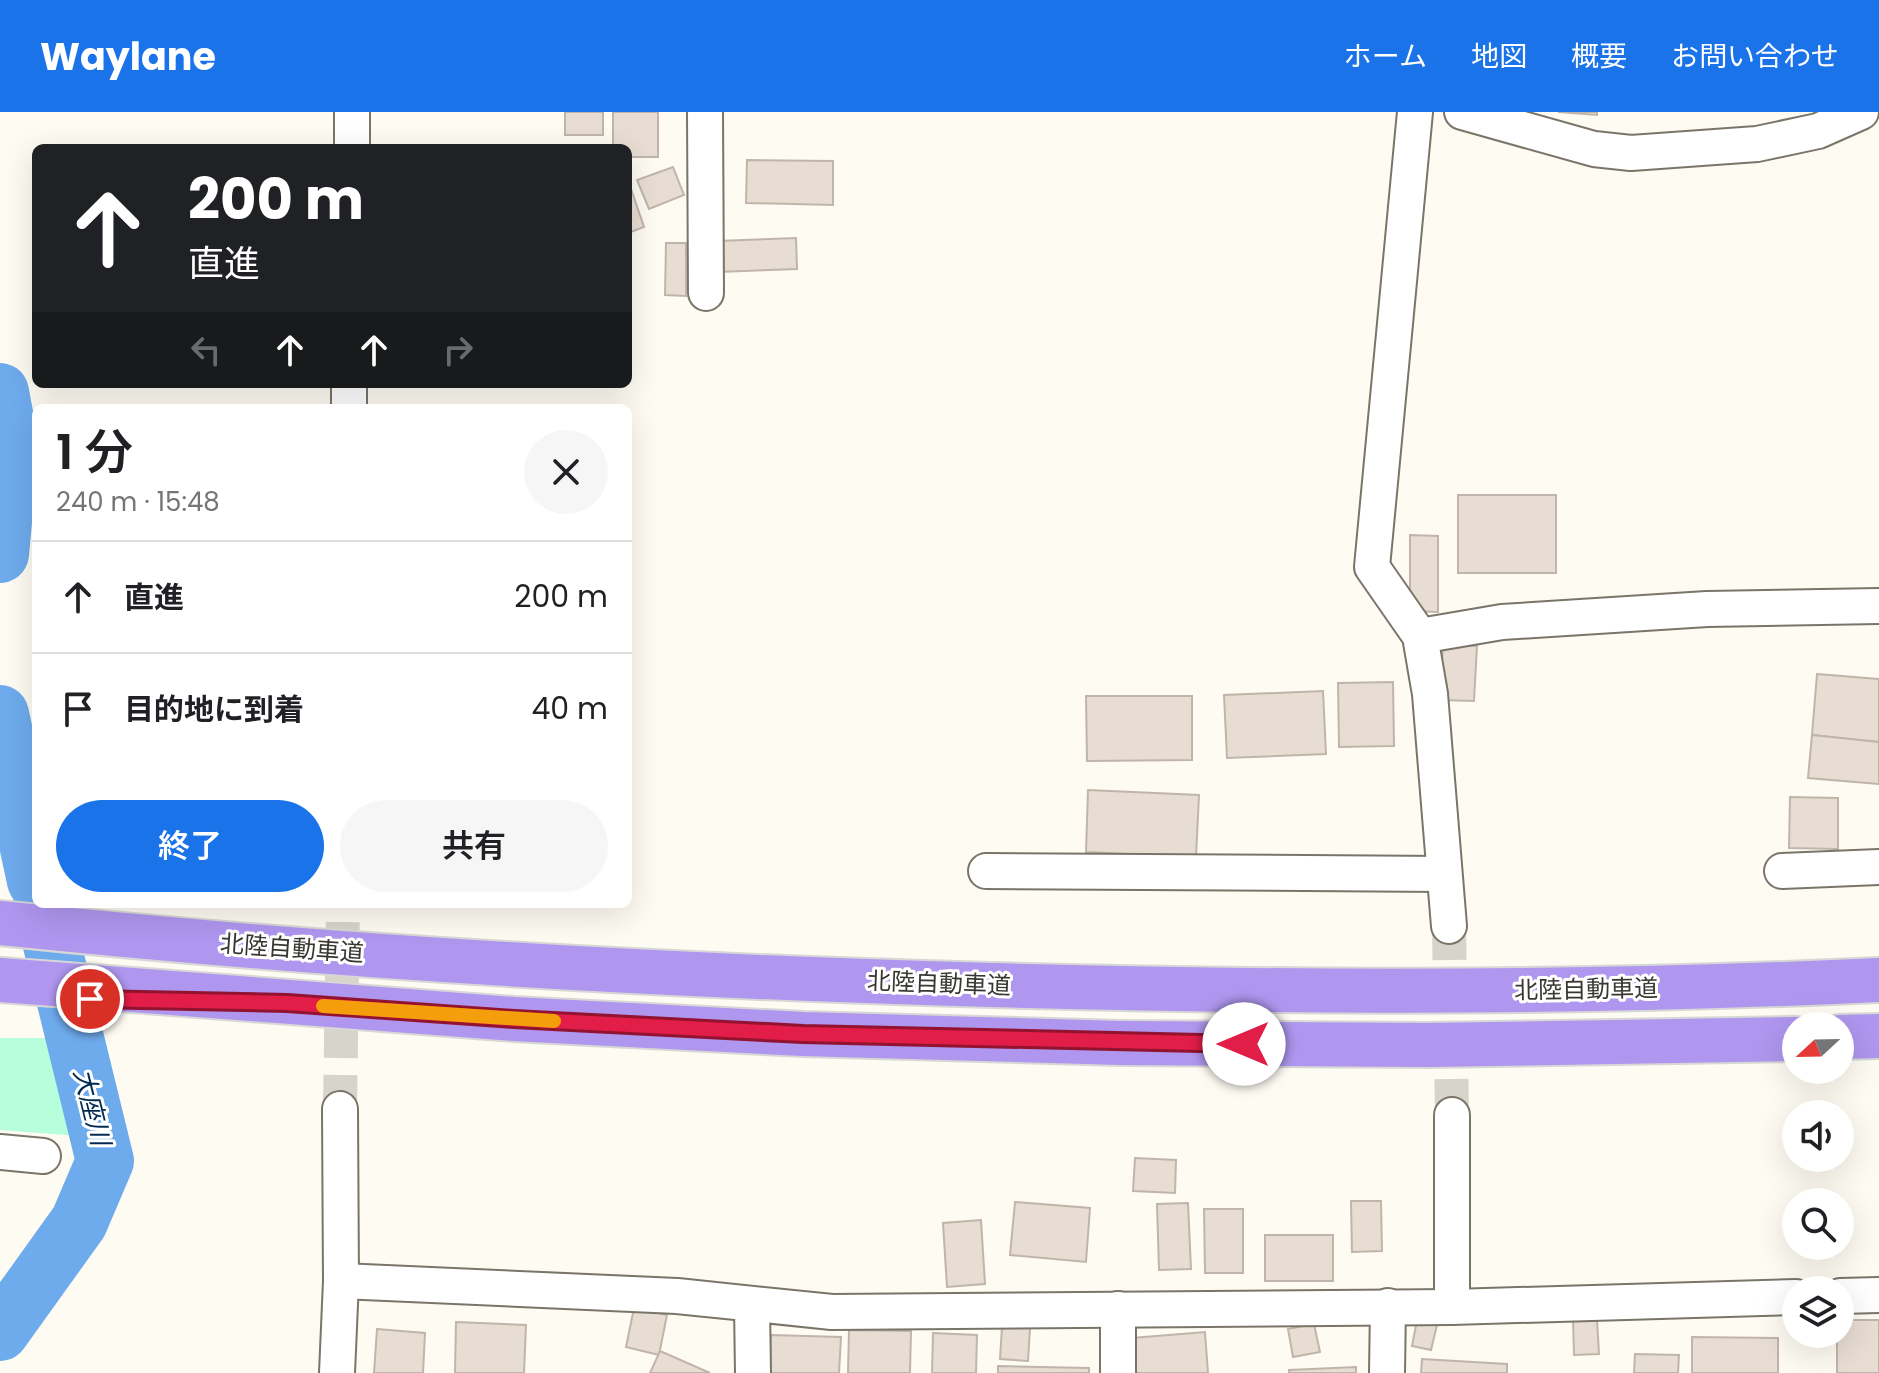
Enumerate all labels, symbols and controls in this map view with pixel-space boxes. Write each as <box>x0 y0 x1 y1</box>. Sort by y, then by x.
text: Waylane <box>40 30 216 83</box>
text: ホーム <box>1344 37 1427 76</box>
text: 地図 <box>1471 37 1527 76</box>
text: 概要 <box>1571 37 1627 76</box>
text: お問い合わせ <box>1671 37 1839 76</box>
text: 200 m <box>188 160 364 239</box>
icon: ahead <box>56 176 160 280</box>
text: 直進 <box>188 238 260 289</box>
icon: left <box>184 328 228 372</box>
icon: ahead <box>268 328 312 372</box>
icon: ahead <box>352 328 396 372</box>
icon: right <box>436 328 480 372</box>
text: 1 分 <box>56 419 133 486</box>
button: close <box>524 430 608 514</box>
text: 240 m · 15:48 <box>56 484 220 520</box>
icon: ahead <box>56 575 100 619</box>
text: 200 m <box>514 575 608 618</box>
text: 直進 <box>124 576 184 619</box>
icon: arrive <box>56 687 100 731</box>
text: 40 m <box>531 687 608 730</box>
text: 目的地に到着 <box>124 688 304 731</box>
button: 終了 <box>56 800 324 892</box>
button: 共有 <box>340 800 608 892</box>
street label: 北陸自動車道 <box>219 927 365 969</box>
street label: 北陸自動車道 <box>866 964 1012 1002</box>
pin <box>56 965 124 1033</box>
street label: 北陸自動車道 <box>1514 971 1658 1007</box>
icon: arrive <box>68 977 112 1021</box>
position arrow <box>1202 1002 1286 1086</box>
north arrow <box>1782 1012 1854 1084</box>
map controls <box>1782 1012 1854 1348</box>
water label: 大座川 <box>65 1065 120 1152</box>
button: sound <box>1782 1100 1854 1172</box>
button: search <box>1782 1188 1854 1260</box>
button: layers <box>1782 1276 1854 1348</box>

